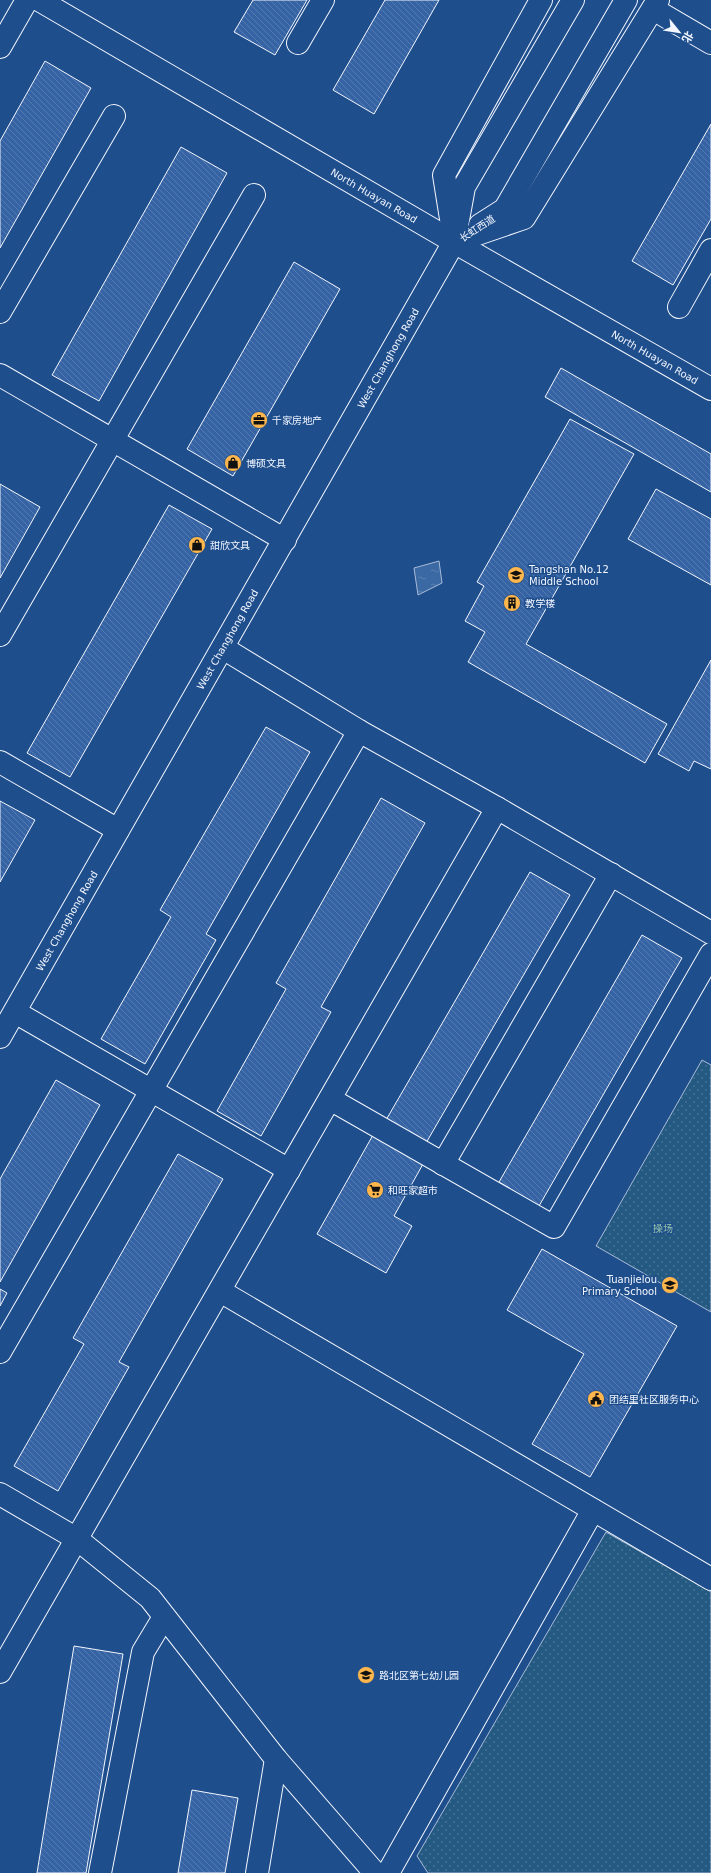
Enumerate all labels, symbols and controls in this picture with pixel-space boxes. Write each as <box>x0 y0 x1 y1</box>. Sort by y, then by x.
north arrow <box>659 12 699 52</box>
text: 北 <box>679 29 696 45</box>
street label: North Huayan Road <box>329 166 419 225</box>
street label: 长虹西道 <box>458 213 497 244</box>
street label: West Changhong Road <box>355 306 421 410</box>
street label: North Huayan Road <box>610 328 700 387</box>
office icon: 千家房地产 <box>249 410 269 430</box>
place label: 千家房地产 <box>272 415 322 426</box>
shop icon: 博硕文具 <box>223 453 243 473</box>
place label: 博硕文具 <box>246 458 286 469</box>
shop icon: 甜欣文具 <box>187 535 207 555</box>
place label: 甜欣文具 <box>210 540 250 551</box>
place label: Tangshan No.12 Middle School <box>528 564 609 587</box>
school or university icon: Tangshan No.12 Middle School <box>506 565 526 585</box>
street label: West Changhong Road <box>195 588 260 692</box>
building icon: 教学楼 <box>502 593 522 613</box>
place label: 教学楼 <box>525 598 555 609</box>
street label: West Changhong Road <box>34 869 100 973</box>
supermarket icon: 和旺家超市 <box>365 1180 385 1200</box>
place label: 和旺家超市 <box>388 1185 438 1196</box>
park label: 操场 <box>653 1223 673 1234</box>
place label: Tuanjielou Primary School <box>582 1274 657 1297</box>
school or university icon: Tuanjielou Primary School <box>660 1275 680 1295</box>
public building icon: 团结里社区服务中心 <box>586 1389 606 1409</box>
place label: 团结里社区服务中心 <box>609 1394 699 1405</box>
school or university icon: 路北区第七幼儿园 <box>356 1665 376 1685</box>
place label: 路北区第七幼儿园 <box>379 1670 459 1681</box>

